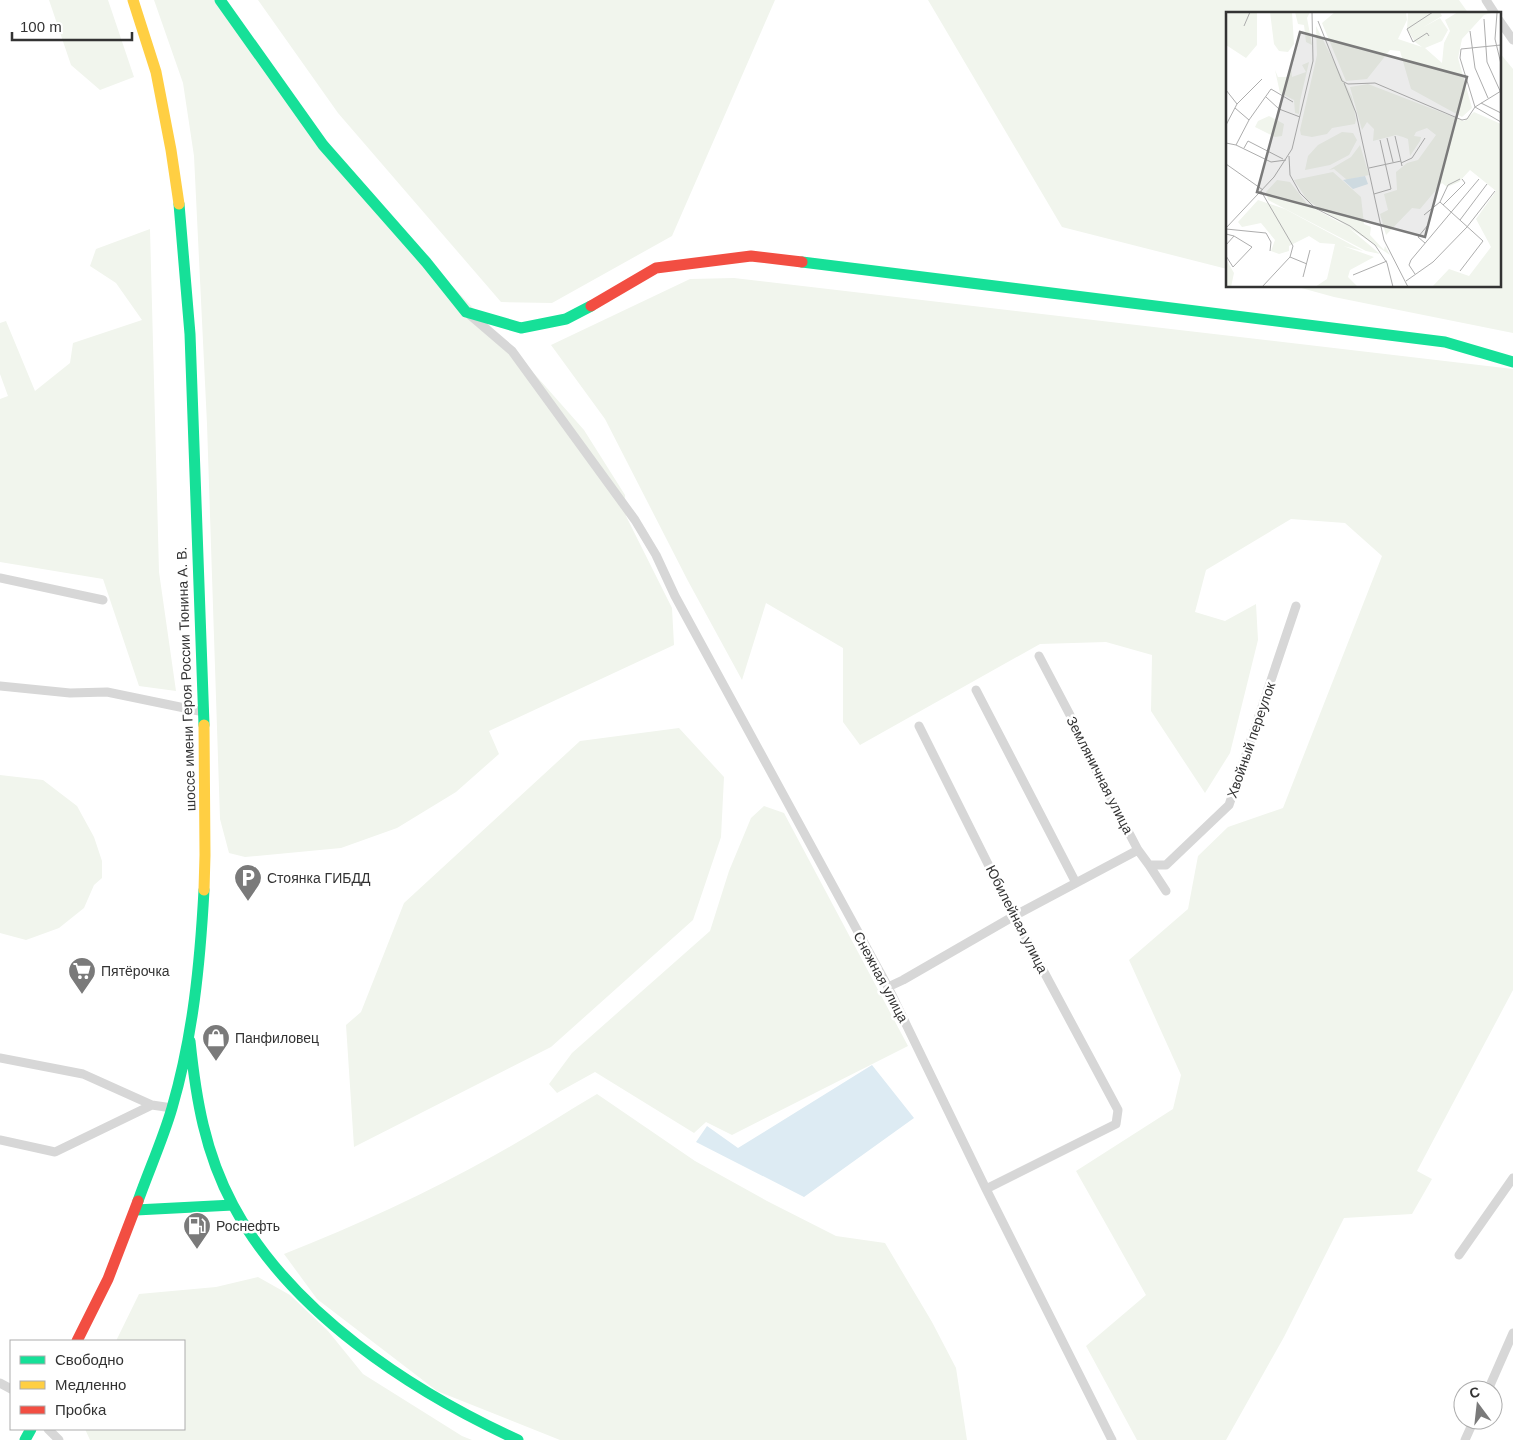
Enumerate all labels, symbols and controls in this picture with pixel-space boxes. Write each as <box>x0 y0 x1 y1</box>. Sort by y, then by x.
scale bar <box>12 10 132 42</box>
inset map <box>1226 12 1500 288</box>
text: 100 m <box>20 18 62 35</box>
street label: шоссе имени Героя России Тюнина А. В. <box>173 546 199 812</box>
street label: Хвойный переулок <box>1224 679 1279 800</box>
street label: Земляничная улица <box>1063 713 1137 837</box>
street label: Юбилейная улица <box>983 862 1051 976</box>
parking icon: Стоянка ГИБДД <box>233 863 263 902</box>
place label: Стоянка ГИБДД <box>267 870 371 886</box>
street label: Снежная улица <box>850 929 912 1025</box>
supermarket icon: Пятёрочка <box>67 956 97 995</box>
place label: Пятёрочка <box>101 963 170 979</box>
shop icon: Панфиловец <box>201 1023 231 1062</box>
place label: Панфиловец <box>235 1030 319 1046</box>
fuel station icon: Роснефть <box>182 1211 212 1250</box>
place label: Роснефть <box>216 1218 280 1234</box>
legend <box>10 1340 185 1430</box>
text: Свободно <box>55 1351 124 1368</box>
text: Медленно <box>55 1376 126 1393</box>
north arrow <box>1453 1380 1503 1430</box>
text: С <box>1468 1383 1482 1401</box>
text: Пробка <box>55 1401 107 1418</box>

